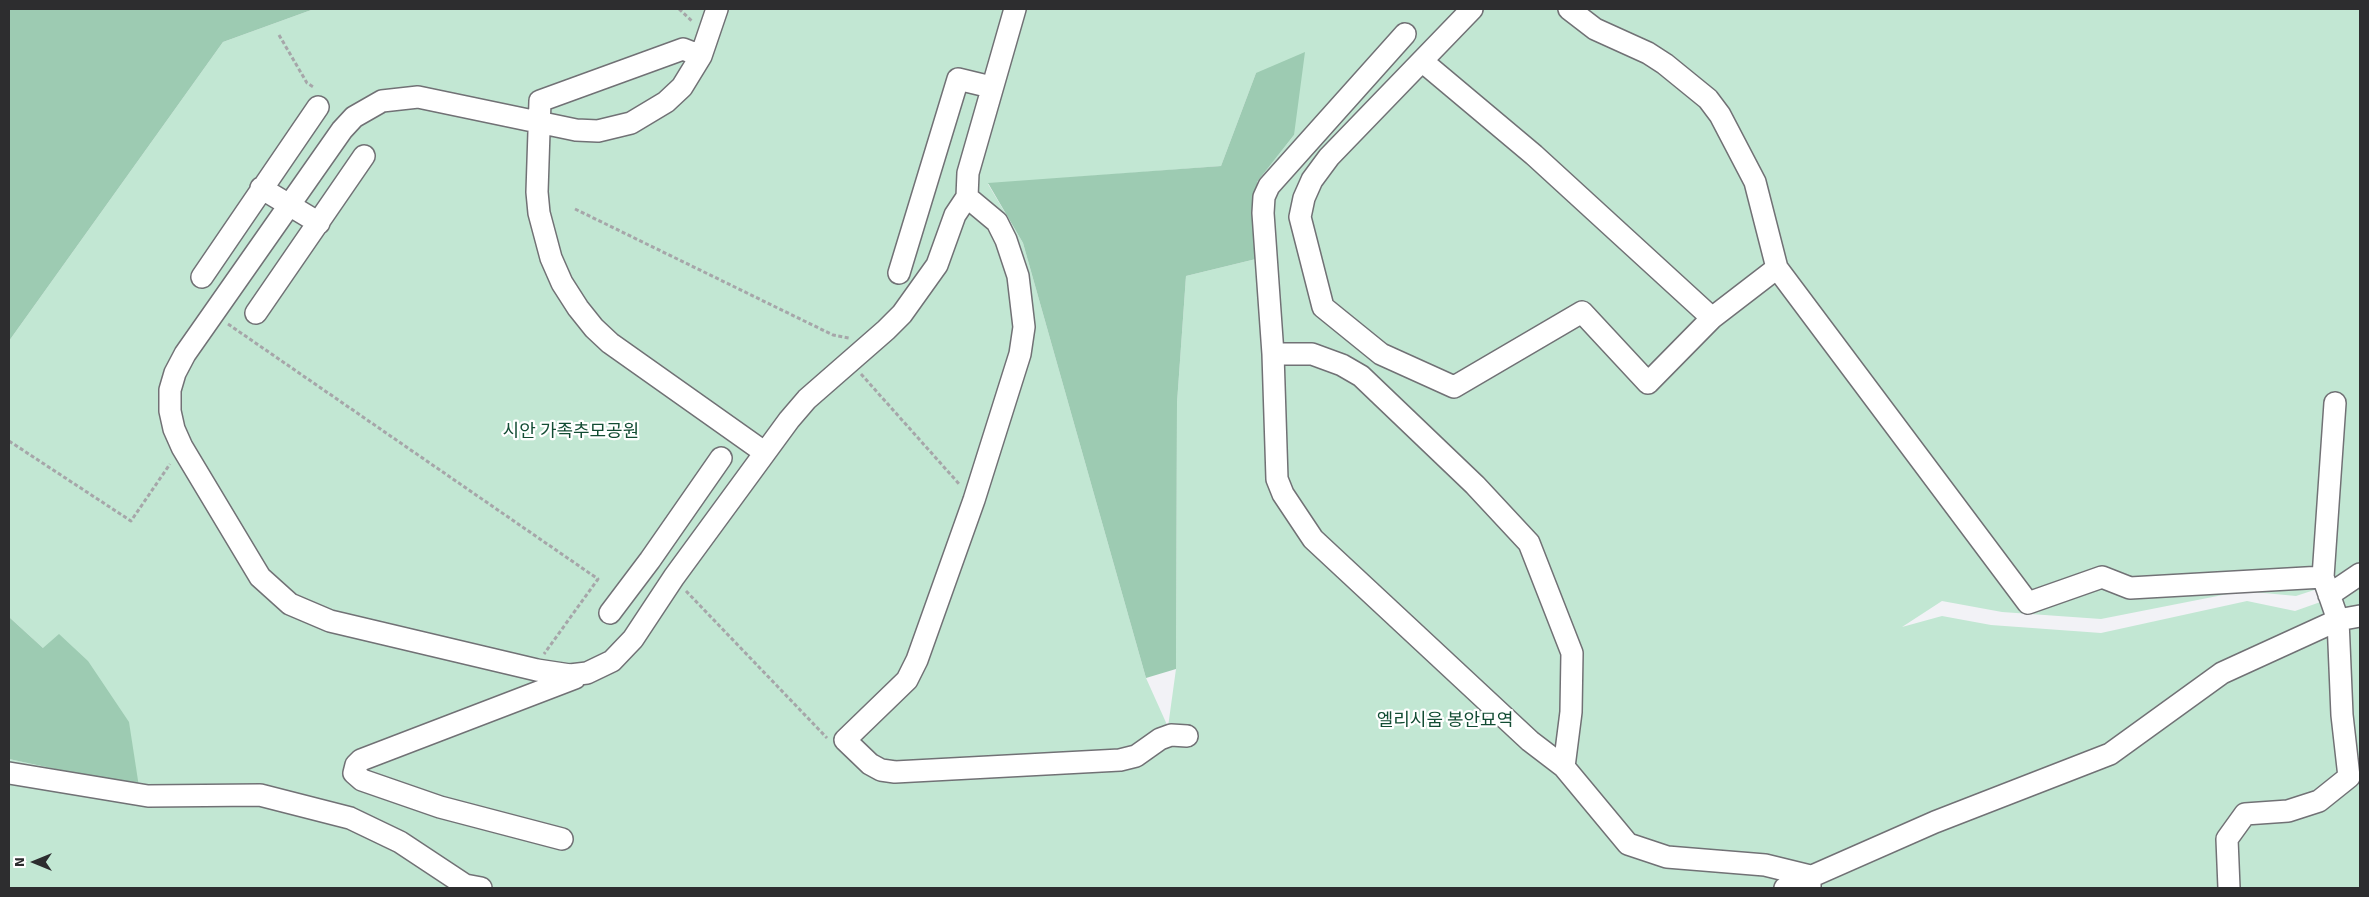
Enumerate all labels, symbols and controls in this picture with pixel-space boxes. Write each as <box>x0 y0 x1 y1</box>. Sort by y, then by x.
park label: 시안 가족추모공원 <box>503 421 639 443</box>
park label: 엘리시움 봉안묘역 <box>1377 710 1513 732</box>
north arrow <box>10 837 60 887</box>
text: N <box>11 857 28 867</box>

